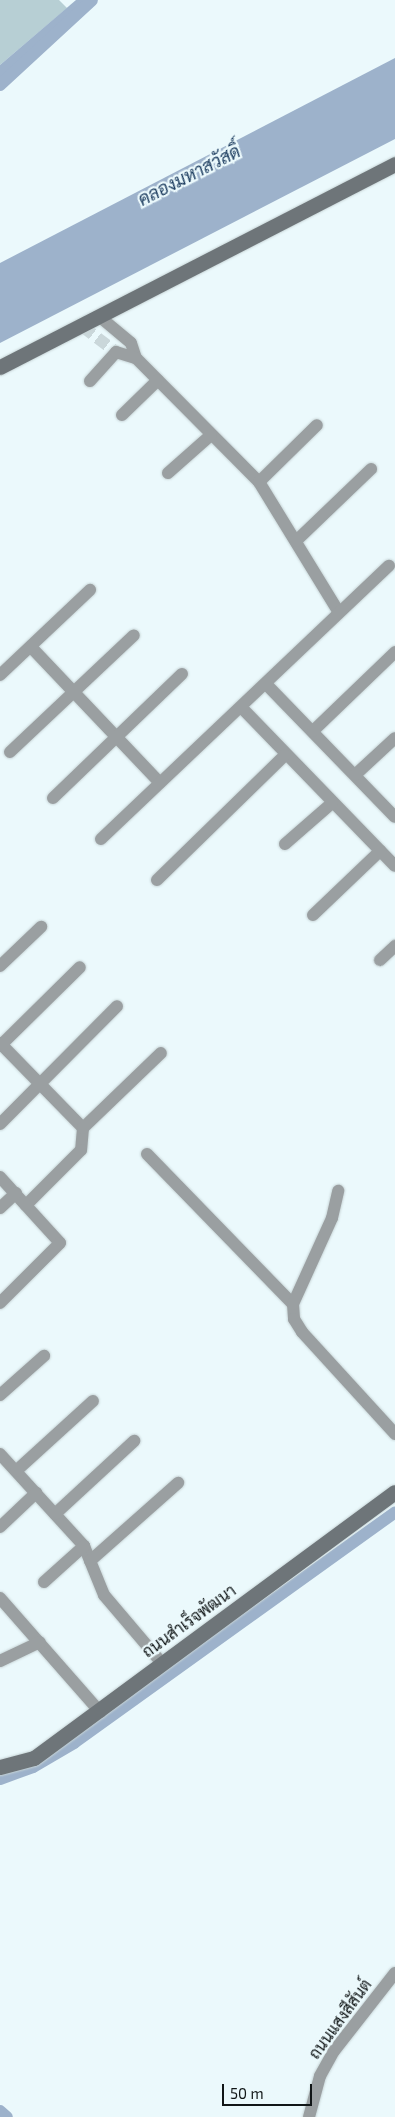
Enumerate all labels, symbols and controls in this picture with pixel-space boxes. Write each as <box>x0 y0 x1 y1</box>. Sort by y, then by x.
water label: คลองมหาสวัสดิ์ <box>134 140 244 210</box>
street label: ถนนสำเร็จพัฒนา <box>138 1581 240 1661</box>
street label: ถนนแสงสีสันต์ <box>305 1975 375 2063</box>
scale bar <box>225 2074 315 2106</box>
text: 50 m <box>230 2084 264 2102</box>

